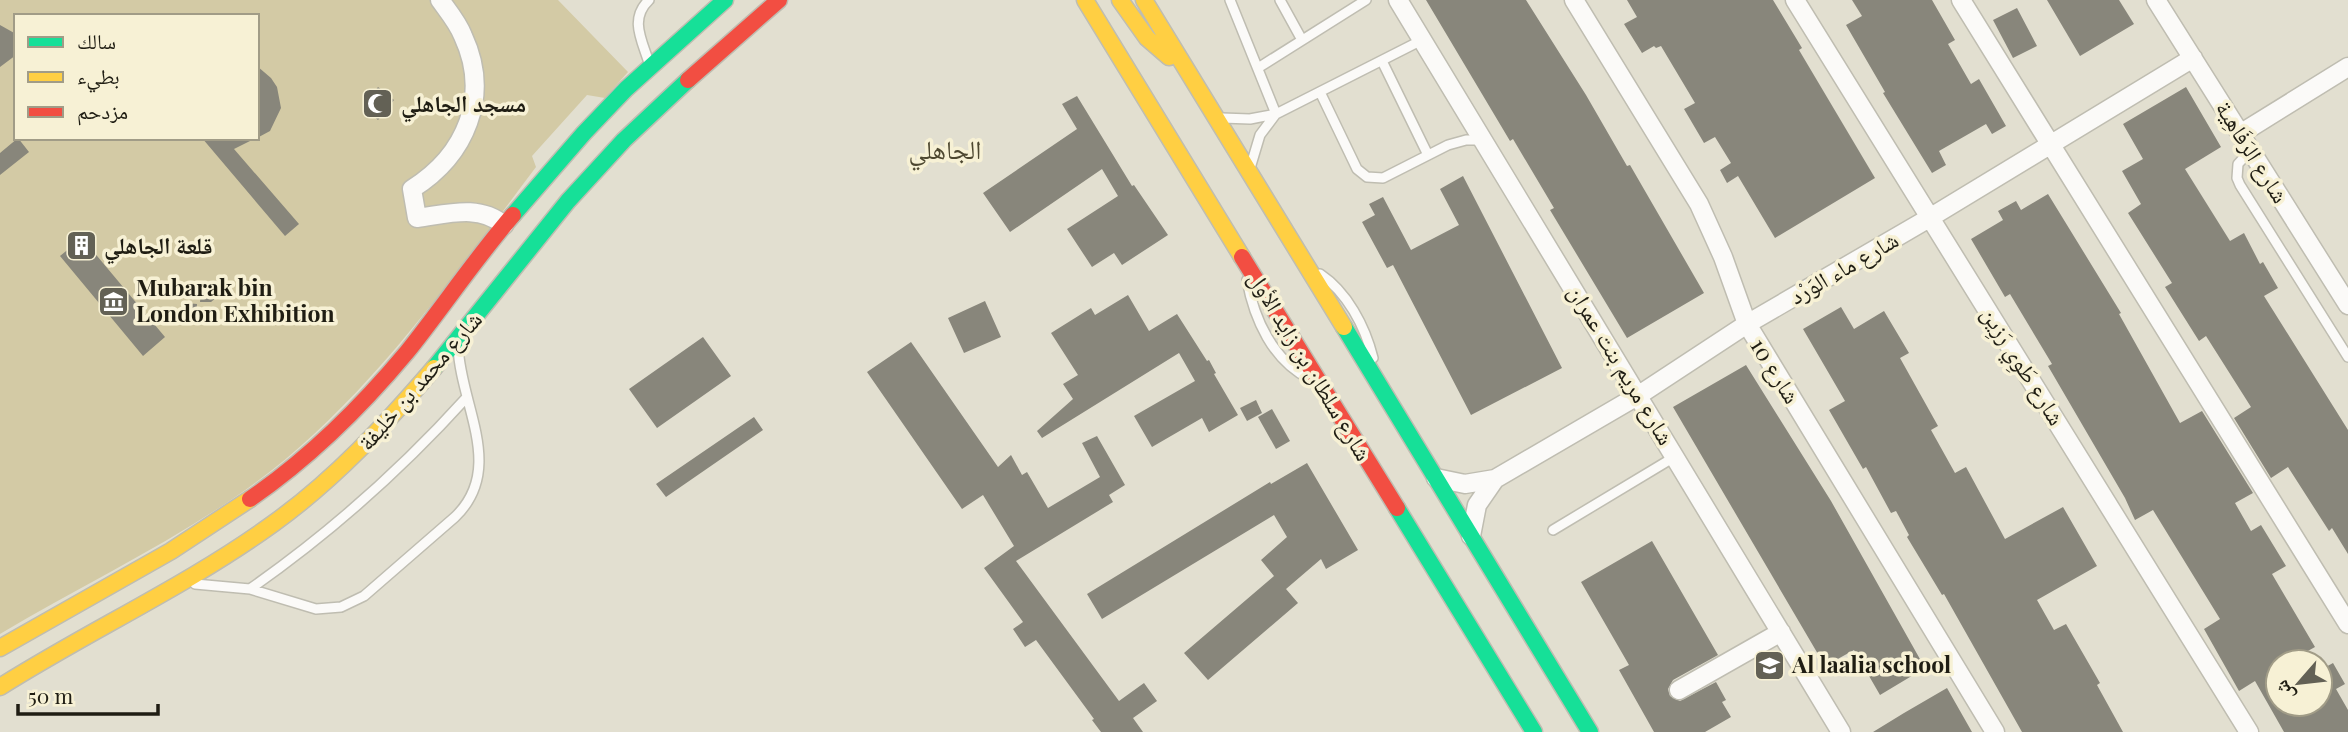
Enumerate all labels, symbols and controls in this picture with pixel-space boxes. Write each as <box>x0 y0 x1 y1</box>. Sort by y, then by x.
legend <box>14 14 259 140</box>
text: سالك <box>77 26 116 54</box>
text: بطيء <box>77 61 120 93</box>
mosque icon: مسجد الجاهلي <box>361 87 395 121</box>
place label: مسجد الجاهلي <box>401 87 526 123</box>
street label: شارع الرَفَاهِية <box>2209 94 2297 209</box>
text: مزدحم <box>77 96 128 126</box>
district label: الجاهلي <box>908 131 982 171</box>
street label: شارع ماء الوَرْد <box>1783 223 1904 311</box>
building icon: قلعة الجاهلي <box>64 229 98 263</box>
place label: قلعة الجاهلي <box>104 229 212 265</box>
street label: شارع سلطان بن زايد الأول <box>1242 265 1380 466</box>
place label: Mubarak bin London Exhibition <box>136 271 335 328</box>
street label: شارع مريم بنت عمران <box>1560 278 1682 451</box>
museum icon: Mubarak bin London Exhibition <box>96 284 130 318</box>
street label: شارع طَوِي رَزِين <box>1971 300 2073 433</box>
street label: شارع محمد بن خليفة <box>350 304 489 457</box>
street label: شارع 10 <box>1743 332 1808 409</box>
school or university icon: Al laalia school <box>1752 648 1786 682</box>
place label: Al laalia school <box>1791 648 1951 679</box>
north arrow <box>2264 648 2334 718</box>
scale bar <box>18 672 158 716</box>
text: ش <box>2267 676 2299 706</box>
text: 50 m <box>28 681 74 709</box>

